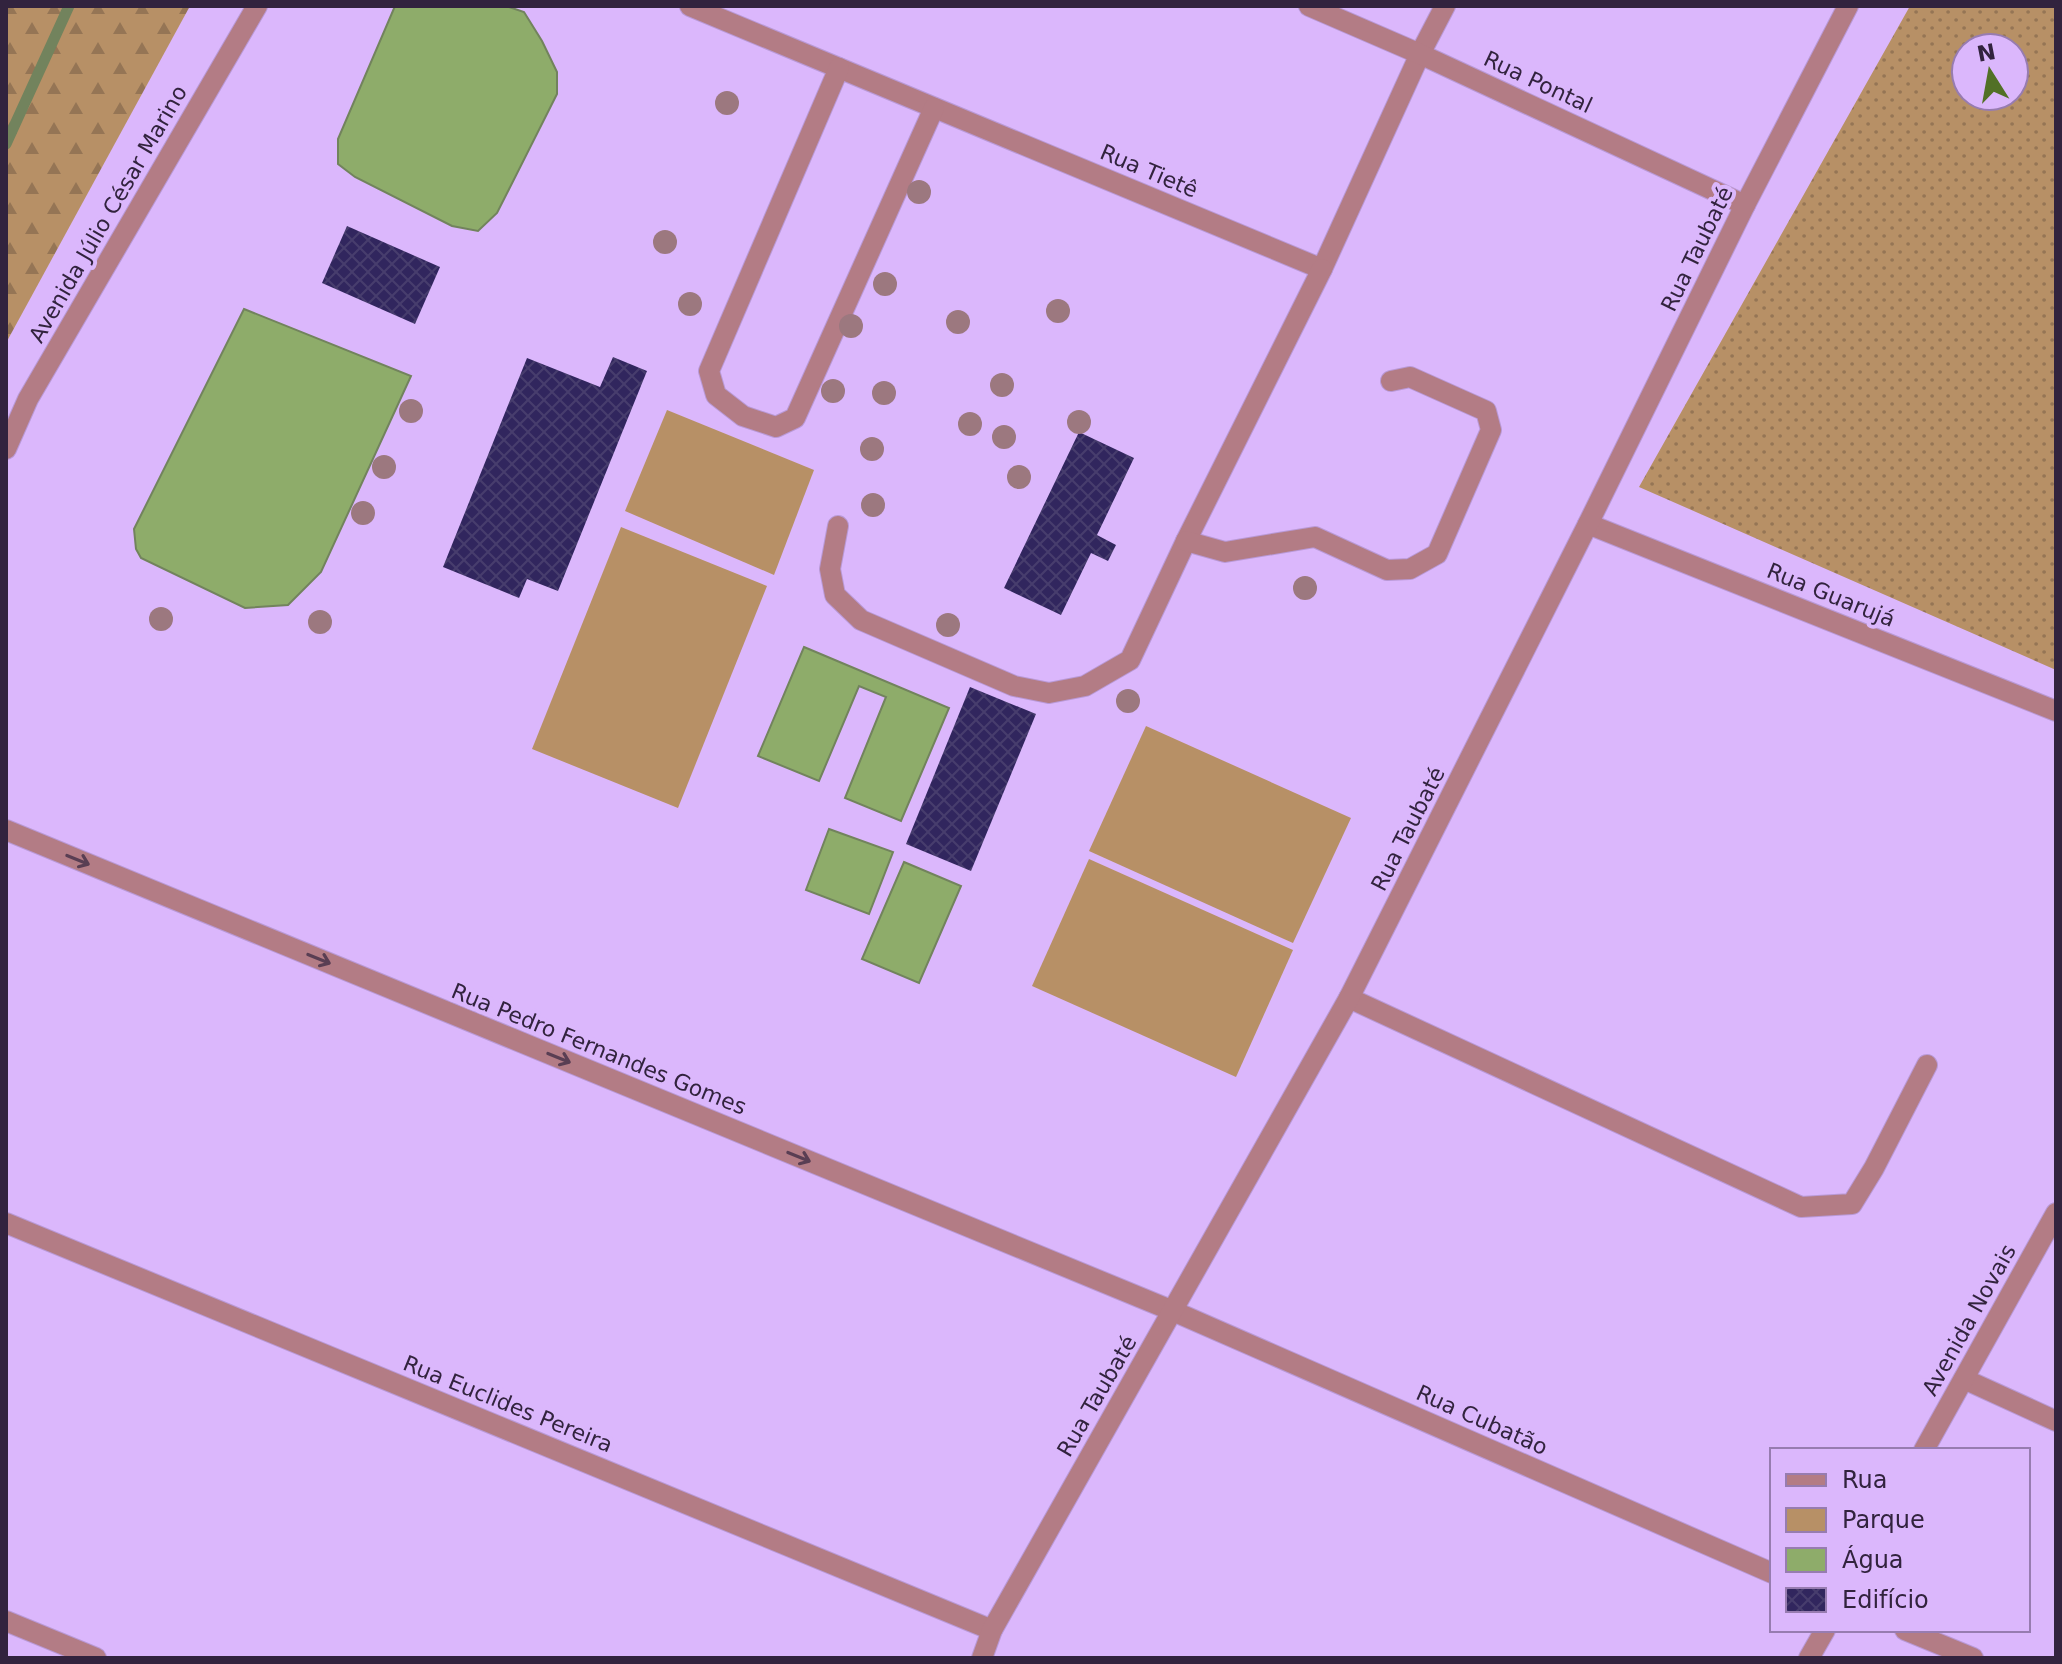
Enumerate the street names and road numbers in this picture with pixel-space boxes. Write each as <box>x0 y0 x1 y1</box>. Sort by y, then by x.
street label: Rua Pontal <box>1480 46 1596 118</box>
street label: Avenida Júlio César Marino <box>24 81 192 347</box>
street label: Rua Tietê <box>1097 139 1201 203</box>
street label: Rua Taubaté <box>1656 183 1738 315</box>
street label: Rua Guarujá <box>1763 558 1899 632</box>
street label: Rua Taubaté <box>1366 763 1450 895</box>
street label: Rua Pedro Fernandes Gomes <box>448 978 750 1120</box>
street label: Avenida Novais <box>1917 1240 2021 1400</box>
street label: Rua Taubaté <box>1052 1331 1142 1461</box>
street label: Rua Euclides Pereira <box>400 1351 616 1457</box>
street label: Rua Cubatão <box>1412 1380 1552 1460</box>

